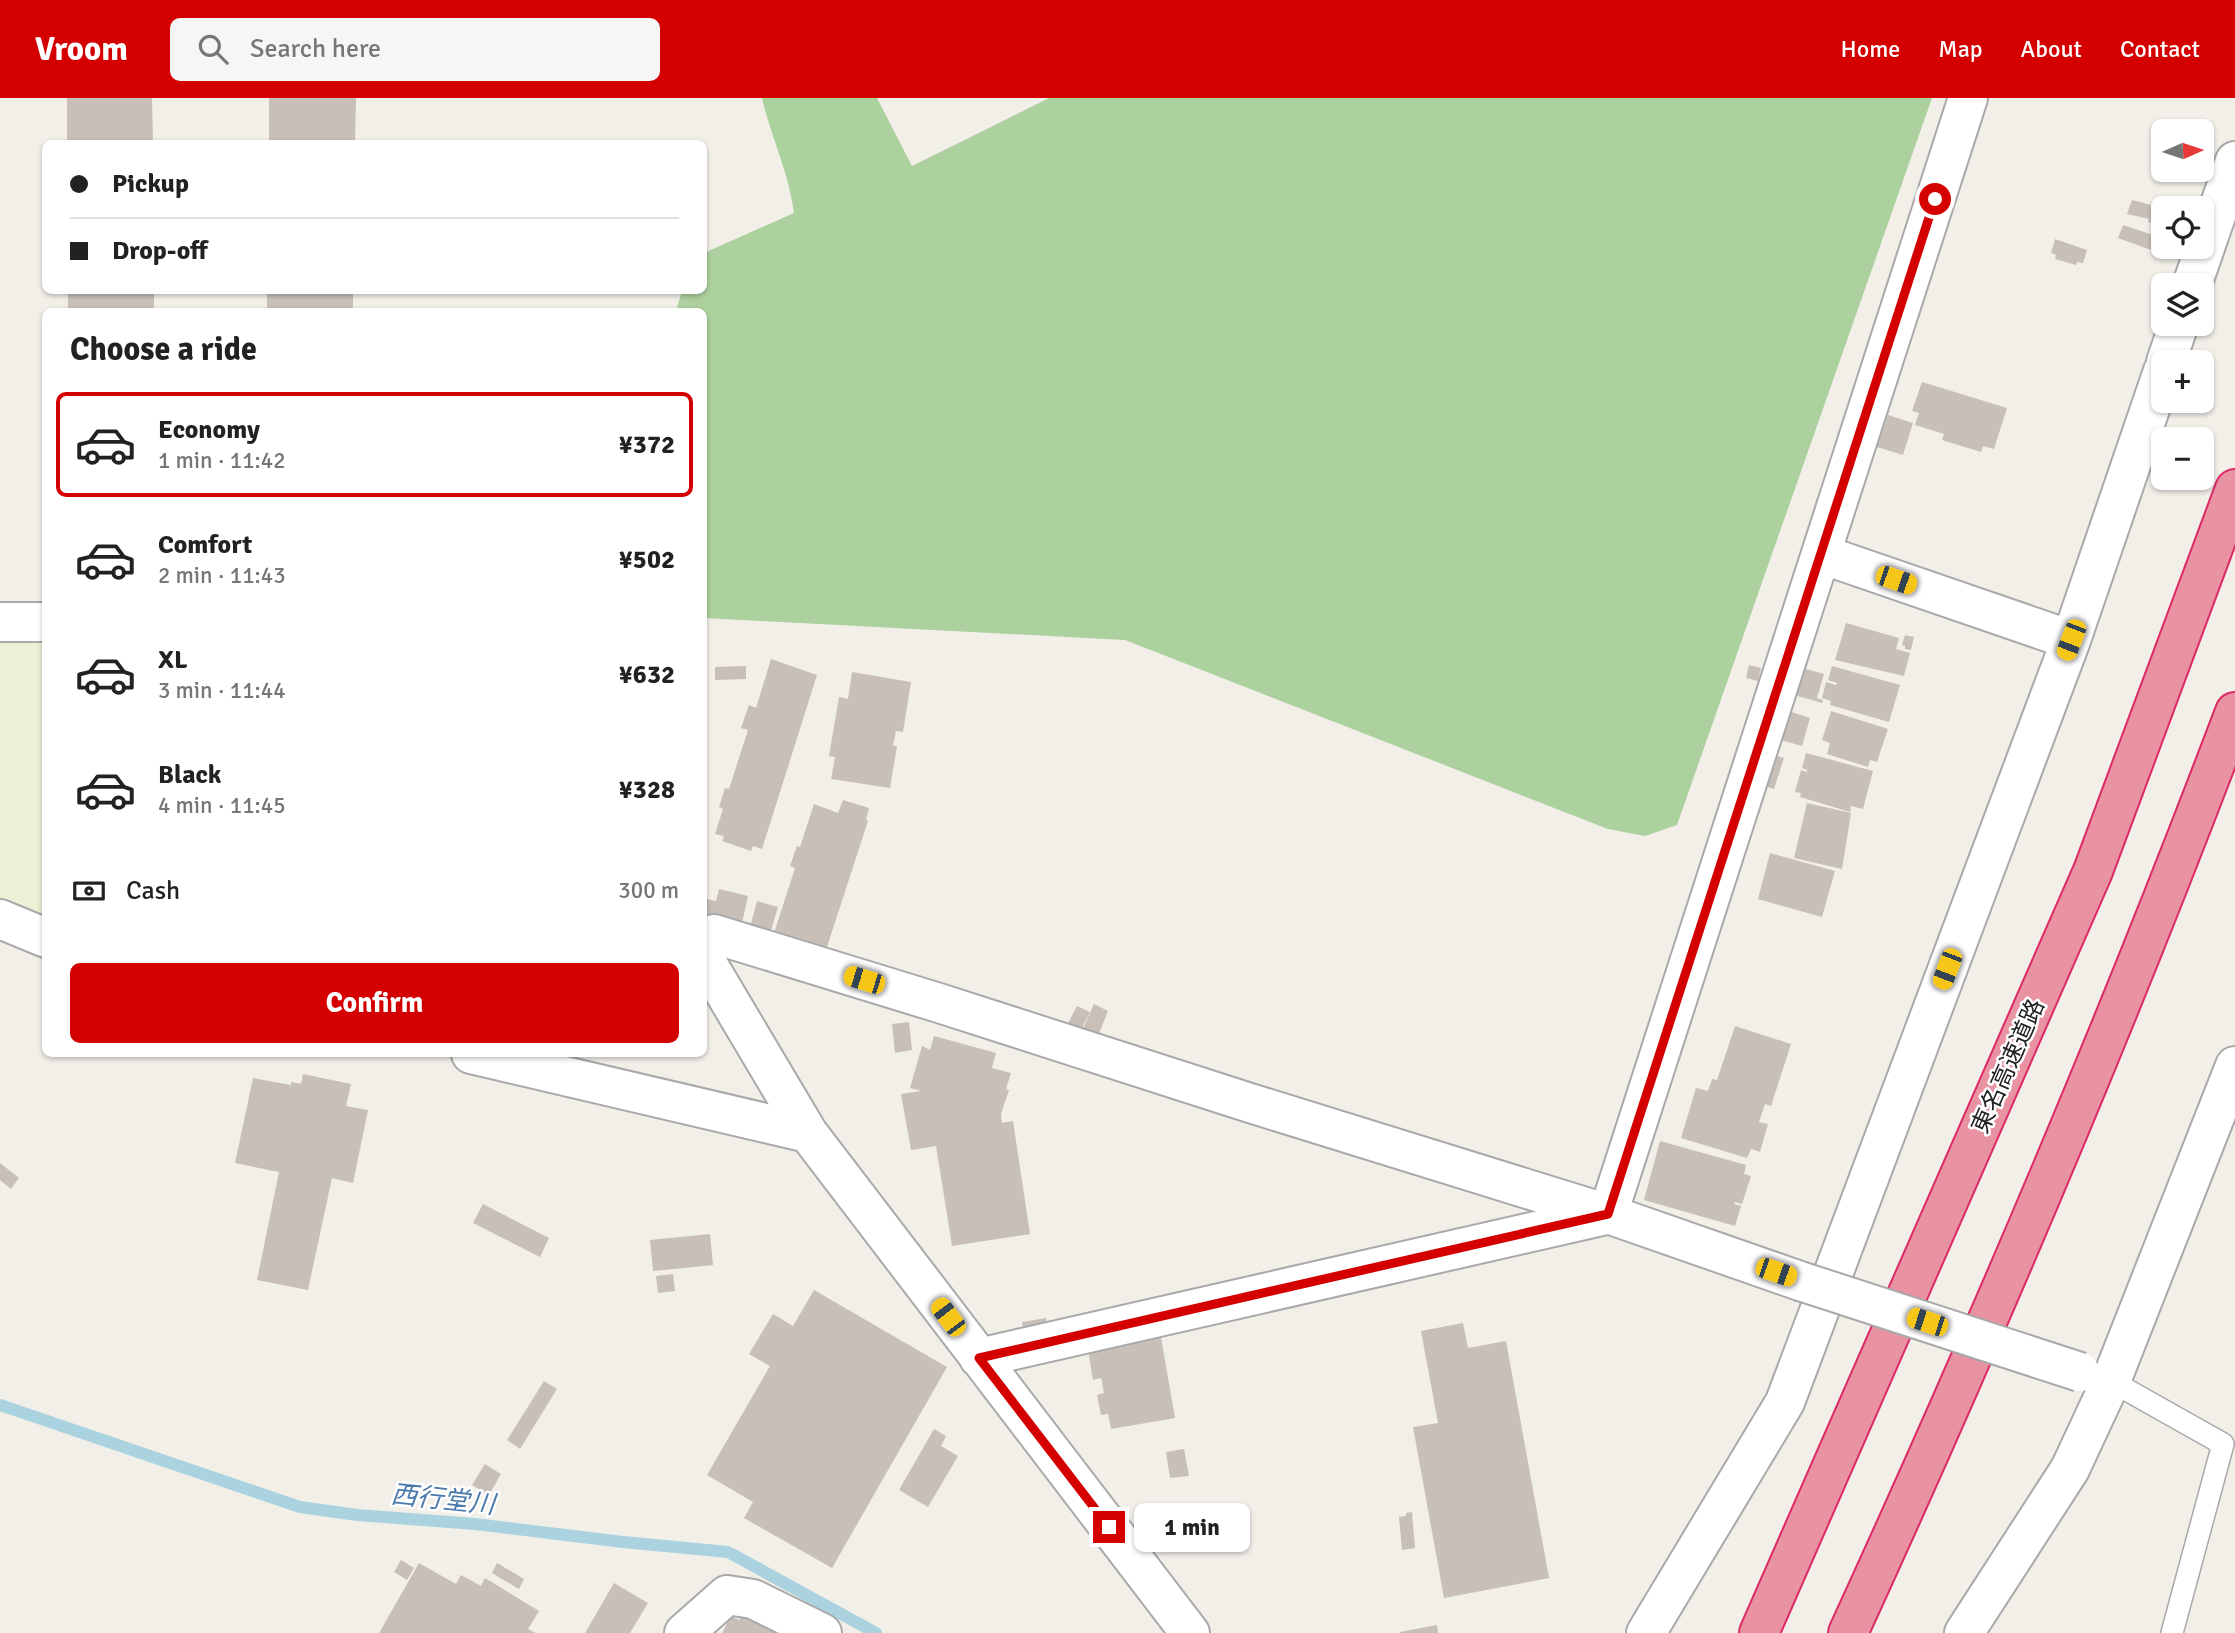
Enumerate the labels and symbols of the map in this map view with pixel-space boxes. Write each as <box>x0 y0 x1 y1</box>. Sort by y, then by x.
north arrow <box>2151 119 2214 182</box>
route start <box>1919 183 1951 215</box>
car <box>1873 563 1920 597</box>
car <box>2054 617 2089 663</box>
car <box>1930 946 1965 992</box>
car <box>841 964 888 996</box>
street label: 東名高速道路 <box>1965 994 2051 1138</box>
car <box>1753 1255 1800 1289</box>
car <box>927 1294 970 1340</box>
car <box>1904 1306 1951 1338</box>
water label: 西行堂川 <box>390 1479 499 1522</box>
callout: 1 min <box>1134 1502 1249 1552</box>
route end <box>1093 1511 1125 1543</box>

